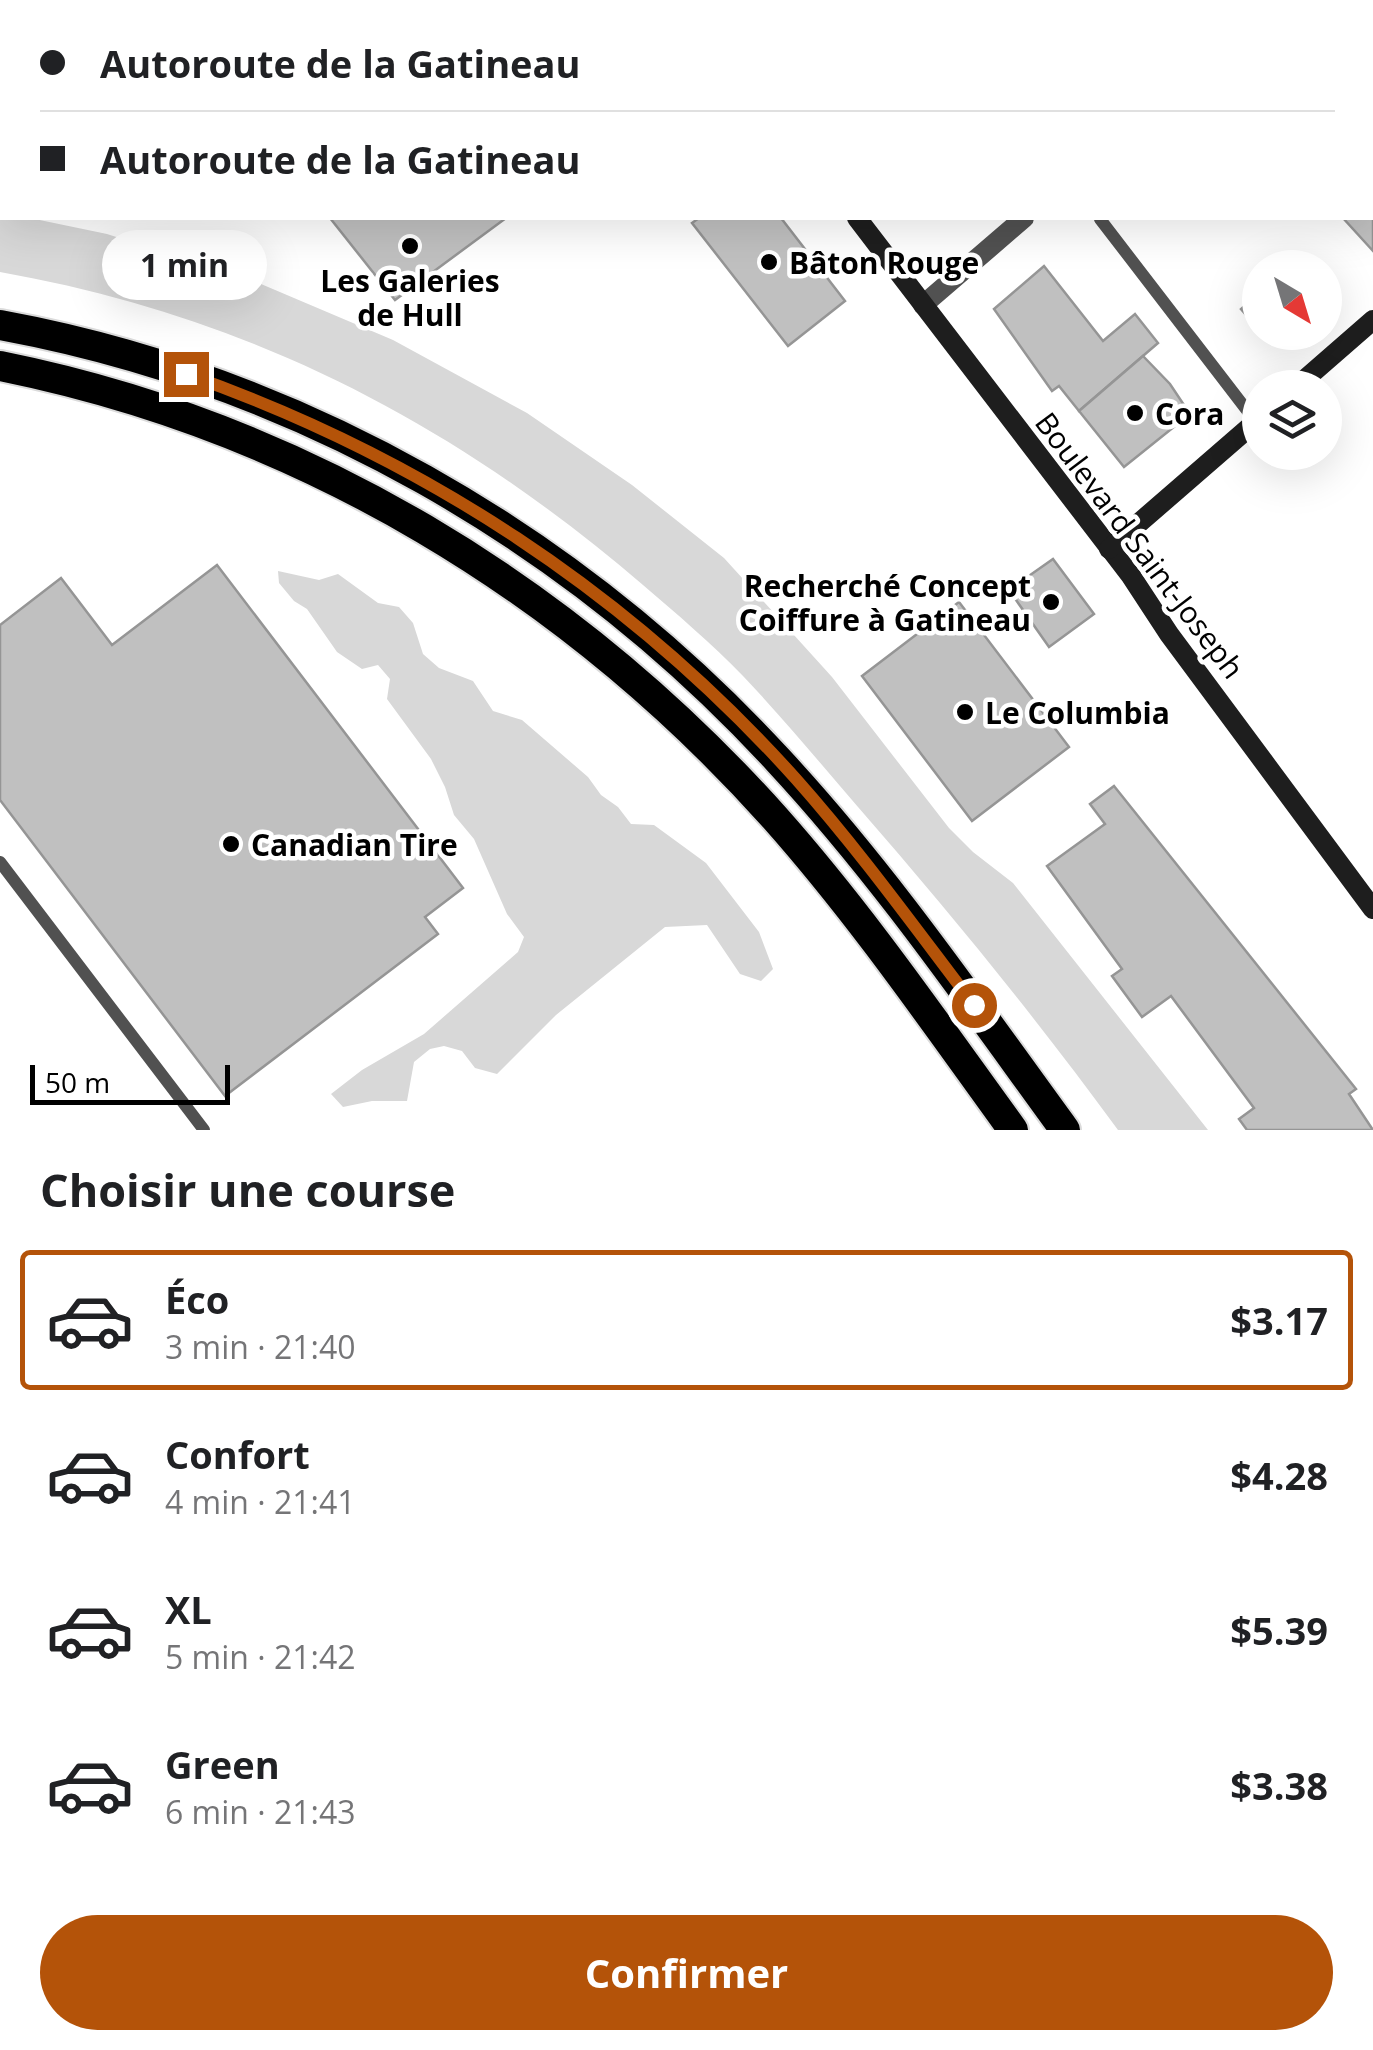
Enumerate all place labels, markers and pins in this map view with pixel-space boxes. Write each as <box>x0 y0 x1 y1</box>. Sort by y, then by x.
marker: Les Galeries de Hull <box>399 235 421 257</box>
place label: Bâton Rouge <box>789 242 979 283</box>
marker: Bâton Rouge <box>758 251 780 273</box>
place label: Les Galeries de Hull <box>320 260 500 335</box>
place label: Cora <box>1155 393 1224 434</box>
marker: Cora <box>1124 402 1146 424</box>
place label: Recherché Concept Coiffure à Gatineau <box>739 565 1031 640</box>
marker: Recherché Concept Coiffure à Gatineau <box>1040 591 1062 613</box>
place label: Le Columbia <box>985 692 1170 733</box>
marker: Le Columbia <box>954 701 976 723</box>
place label: Canadian Tire <box>251 824 458 865</box>
marker: Canadian Tire <box>220 833 242 855</box>

